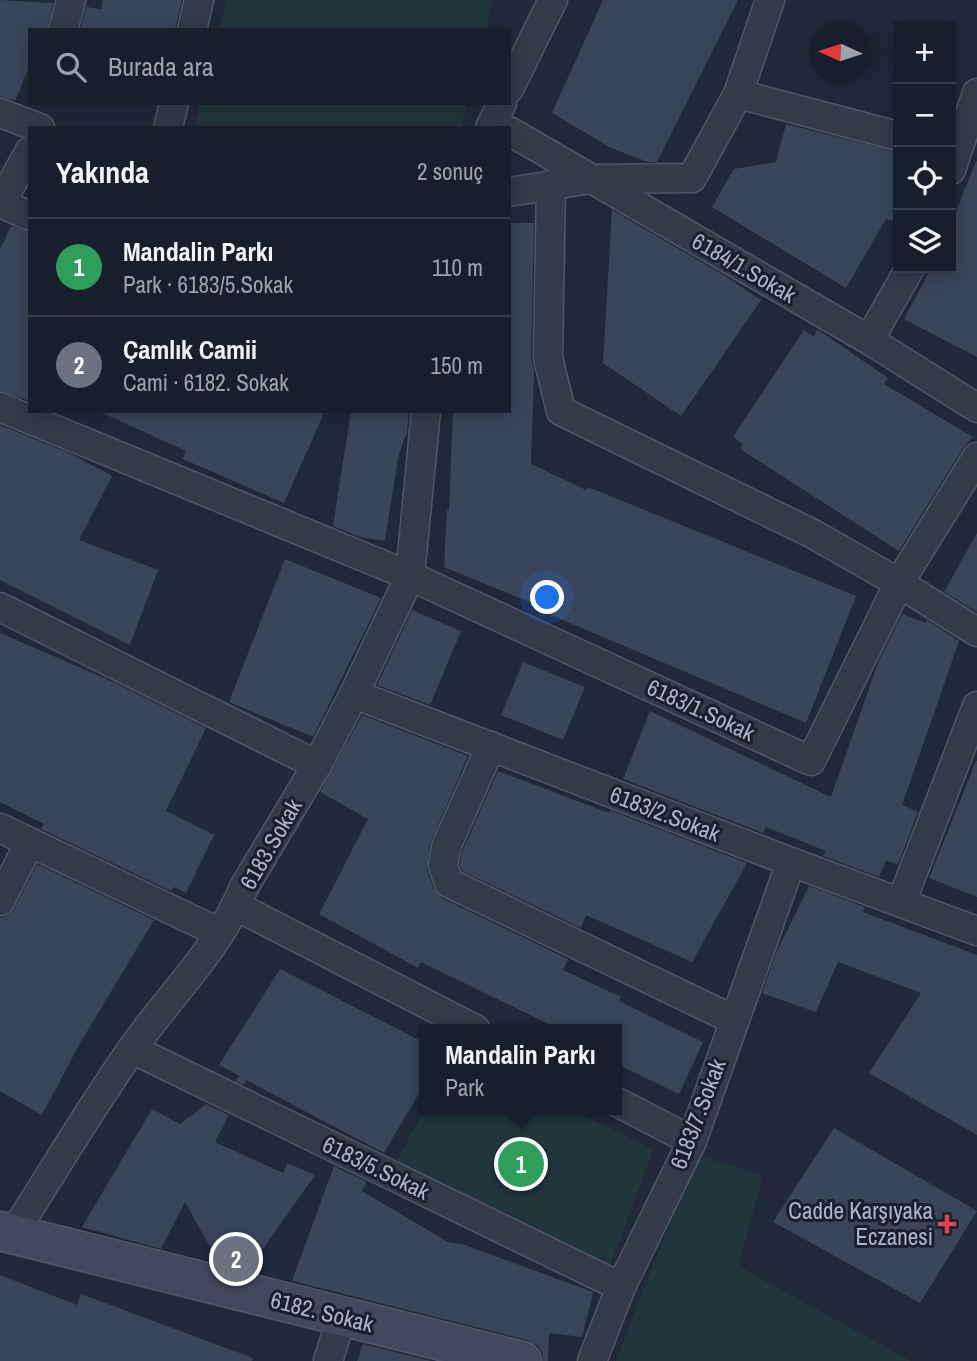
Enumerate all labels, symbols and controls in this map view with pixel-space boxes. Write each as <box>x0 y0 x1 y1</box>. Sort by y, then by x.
north arrow <box>809 21 872 84</box>
map controls <box>893 21 956 273</box>
button: + <box>893 21 956 84</box>
search box <box>28 28 511 105</box>
icon: search <box>52 48 90 86</box>
text: Burada ara <box>108 49 213 84</box>
button: − <box>893 84 956 147</box>
button: locate <box>893 147 956 210</box>
text: Yakında <box>56 152 149 192</box>
text: 2 sonuç <box>417 156 483 187</box>
button: layers <box>893 210 956 273</box>
street label: 6184/1.Sokak <box>687 225 802 310</box>
text: Mandalin Parkı <box>123 234 274 269</box>
text: 1 <box>74 252 84 283</box>
text: 110 m <box>432 252 483 283</box>
text: Park · 6183/5.Sokak <box>123 269 293 300</box>
text: Çamlık Camii <box>123 332 257 367</box>
text: 2 <box>74 350 84 381</box>
text: 150 m <box>431 350 483 381</box>
text: Cami · 6182. Sokak <box>123 367 289 398</box>
your location <box>530 580 564 614</box>
street label: 6183/1.Sokak <box>642 671 761 748</box>
street label: 6183/2.Sokak <box>606 778 725 849</box>
street label: 6183.Sokak <box>232 792 309 895</box>
popup <box>419 1024 622 1115</box>
text: Mandalin Parkı <box>445 1037 596 1072</box>
street label: 6183/7.Sokak <box>662 1054 733 1173</box>
text: Park <box>445 1072 484 1103</box>
street label: 6183/5.Sokak <box>318 1128 435 1207</box>
pin: 1 <box>498 1138 544 1190</box>
place label: Cadde Karşıyaka Eczanesi <box>788 1195 934 1252</box>
marker: Cadde Karşıyaka Eczanesi <box>939 1216 955 1232</box>
pin: 2 <box>213 1233 259 1285</box>
street label: 6182. Sokak <box>267 1284 377 1339</box>

